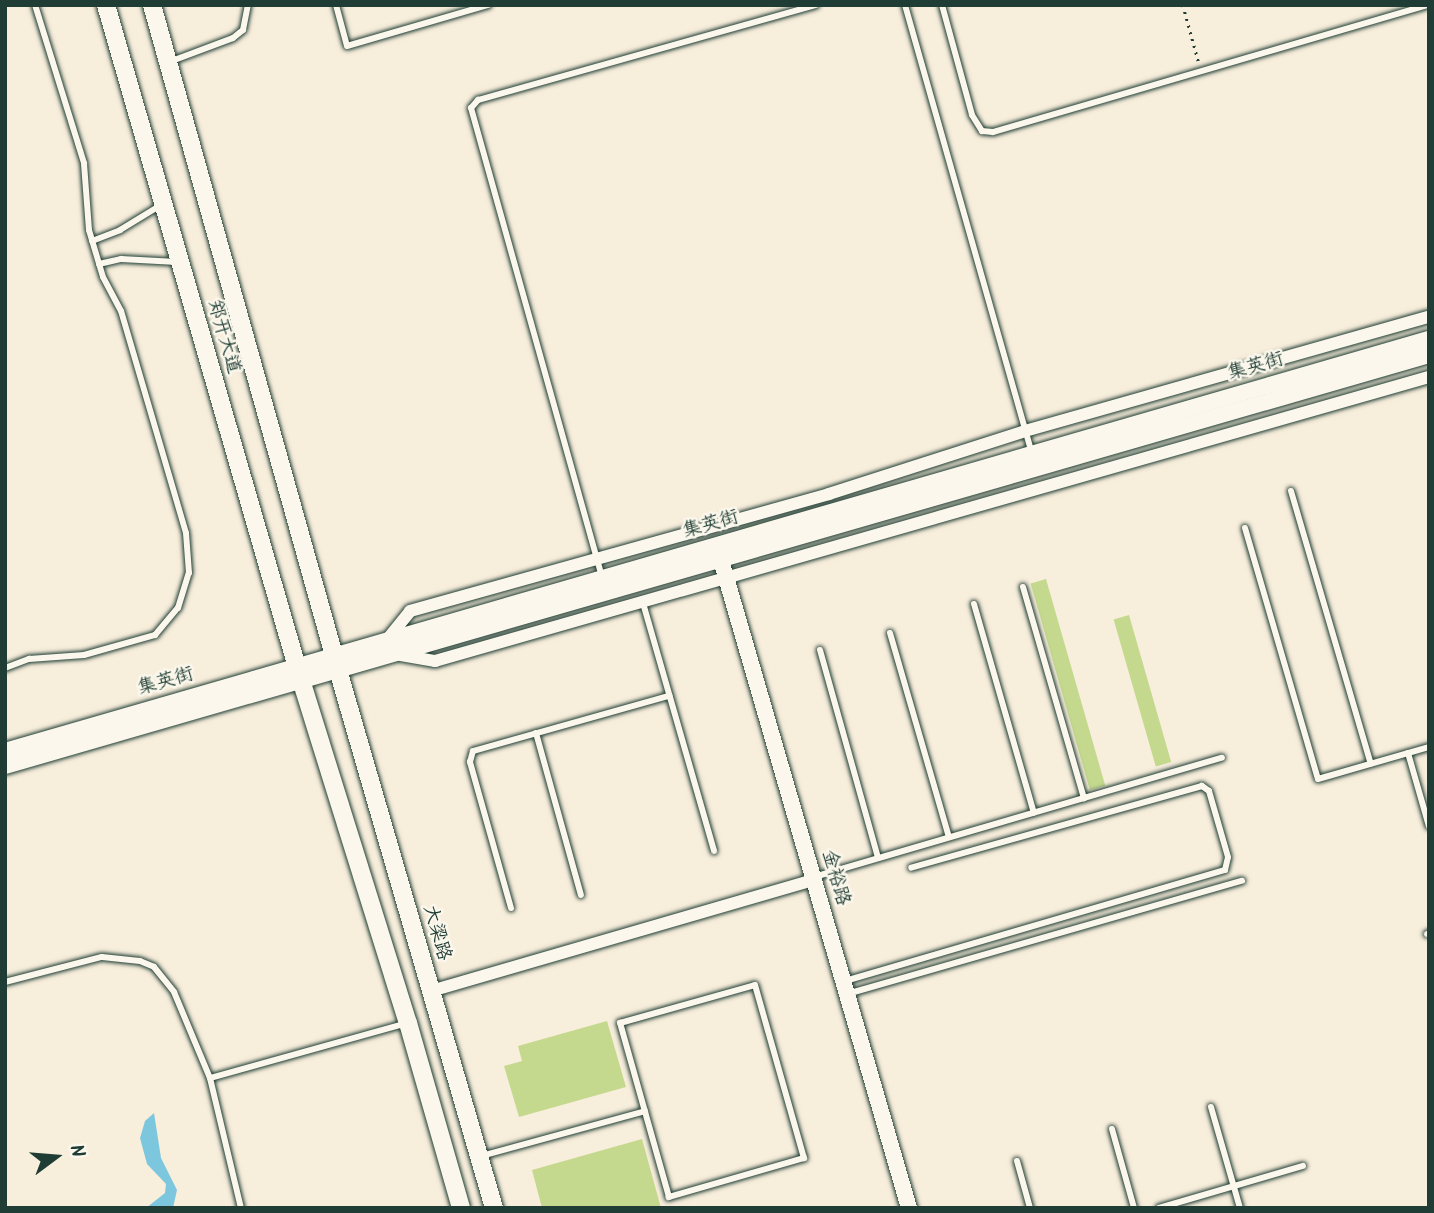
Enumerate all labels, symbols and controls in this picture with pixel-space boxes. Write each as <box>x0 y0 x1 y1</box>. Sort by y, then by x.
street label: 郑开大道 <box>202 297 244 377</box>
street label: 集英街 <box>1225 348 1287 386</box>
street label: 集英街 <box>680 506 742 544</box>
street label: 集英街 <box>135 663 197 701</box>
street label: 金裕路 <box>816 847 854 909</box>
street label: 大梁路 <box>417 902 455 964</box>
north arrow <box>21 1122 91 1192</box>
text: N <box>60 1141 92 1161</box>

